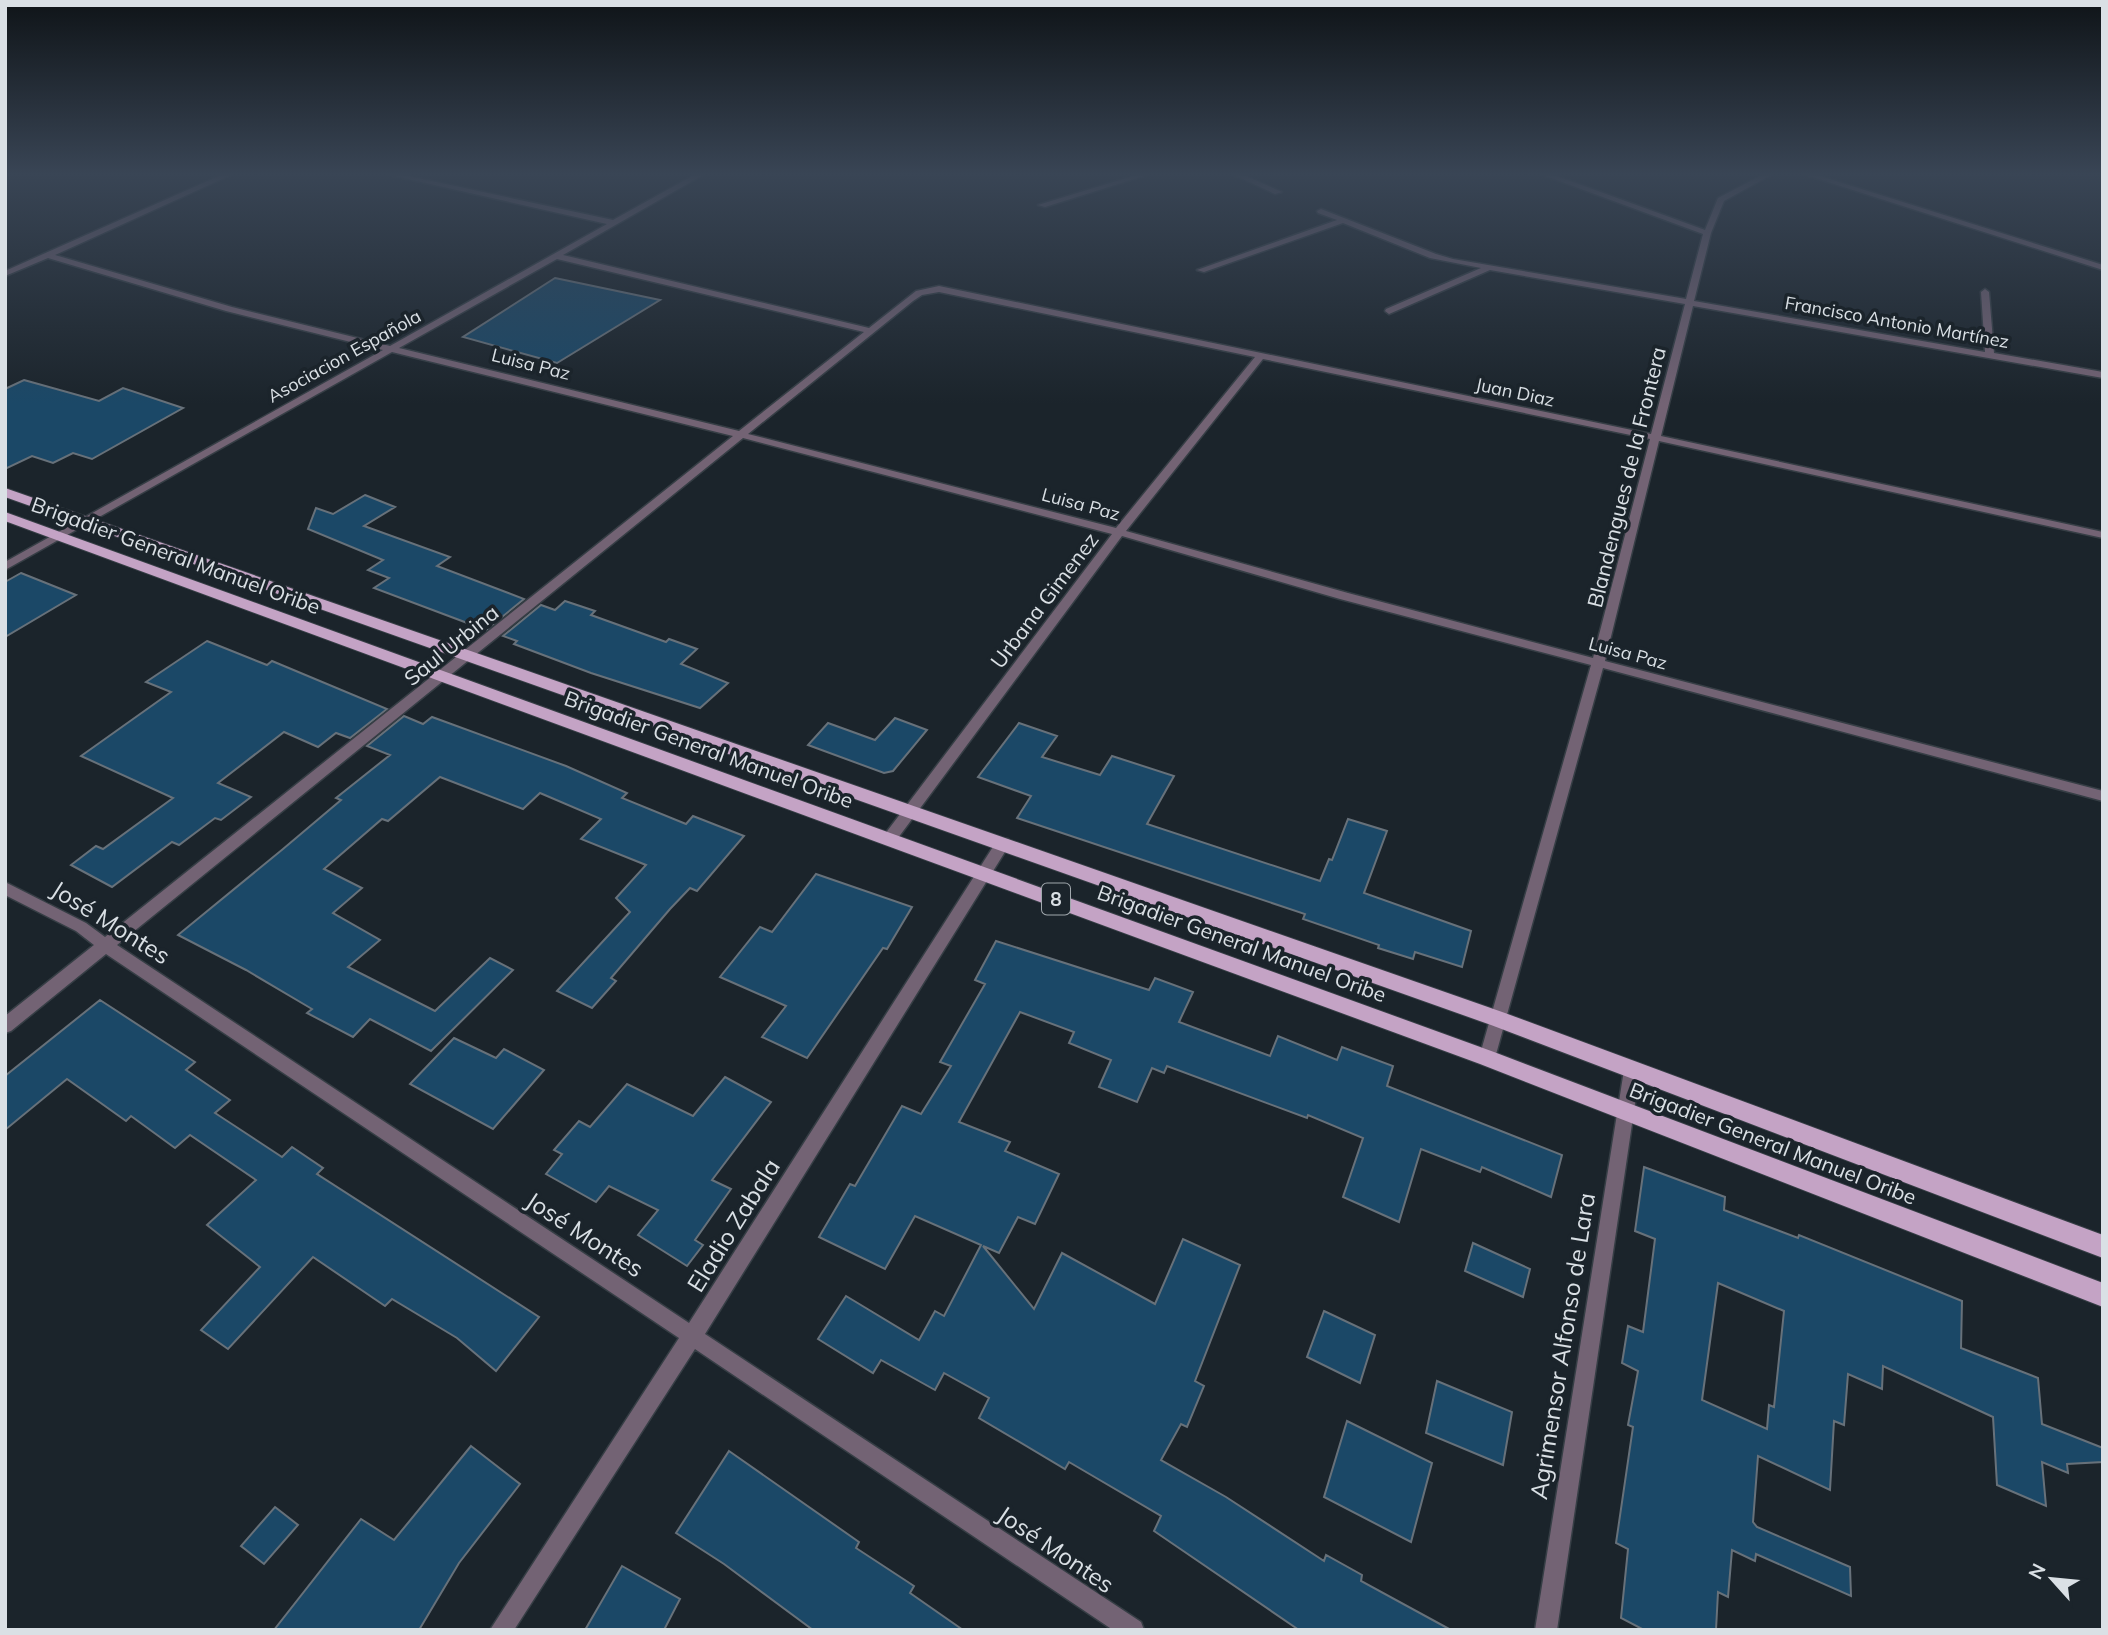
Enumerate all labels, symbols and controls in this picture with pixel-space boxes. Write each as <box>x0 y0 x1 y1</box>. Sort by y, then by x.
street label: Francisco Antonio Martínez <box>1783 291 2011 353</box>
street label: Asociacion Española <box>263 304 425 408</box>
street label: Luisa Paz <box>489 343 573 385</box>
street label: Blandengues de la Frontera <box>1581 344 1671 610</box>
street label: Juan Diaz <box>1473 372 1557 412</box>
street label: Luisa Paz <box>1039 483 1123 525</box>
street label: Brigadier General Manuel Oribe <box>28 491 324 619</box>
street label: Urbana Gimenez <box>984 527 1104 673</box>
street label: Saul Urbina <box>399 599 503 691</box>
street label: Luisa Paz <box>1586 632 1670 674</box>
street label: Brigadier General Manuel Oribe <box>561 685 857 813</box>
street label: José Montes <box>46 874 176 970</box>
street label: Brigadier General Manuel Oribe <box>1094 879 1390 1007</box>
road number: 8 <box>1042 884 1070 914</box>
street label: Brigadier General Manuel Oribe <box>1626 1076 1920 1210</box>
street label: Eladio Zabala <box>680 1153 786 1297</box>
street label: José Montes <box>520 1185 650 1283</box>
street label: Agrimensor Alfonso de Lara <box>1523 1190 1601 1502</box>
street label: José Montes <box>992 1499 1120 1599</box>
north arrow <box>2017 1544 2087 1614</box>
text: N <box>2023 1559 2051 1583</box>

